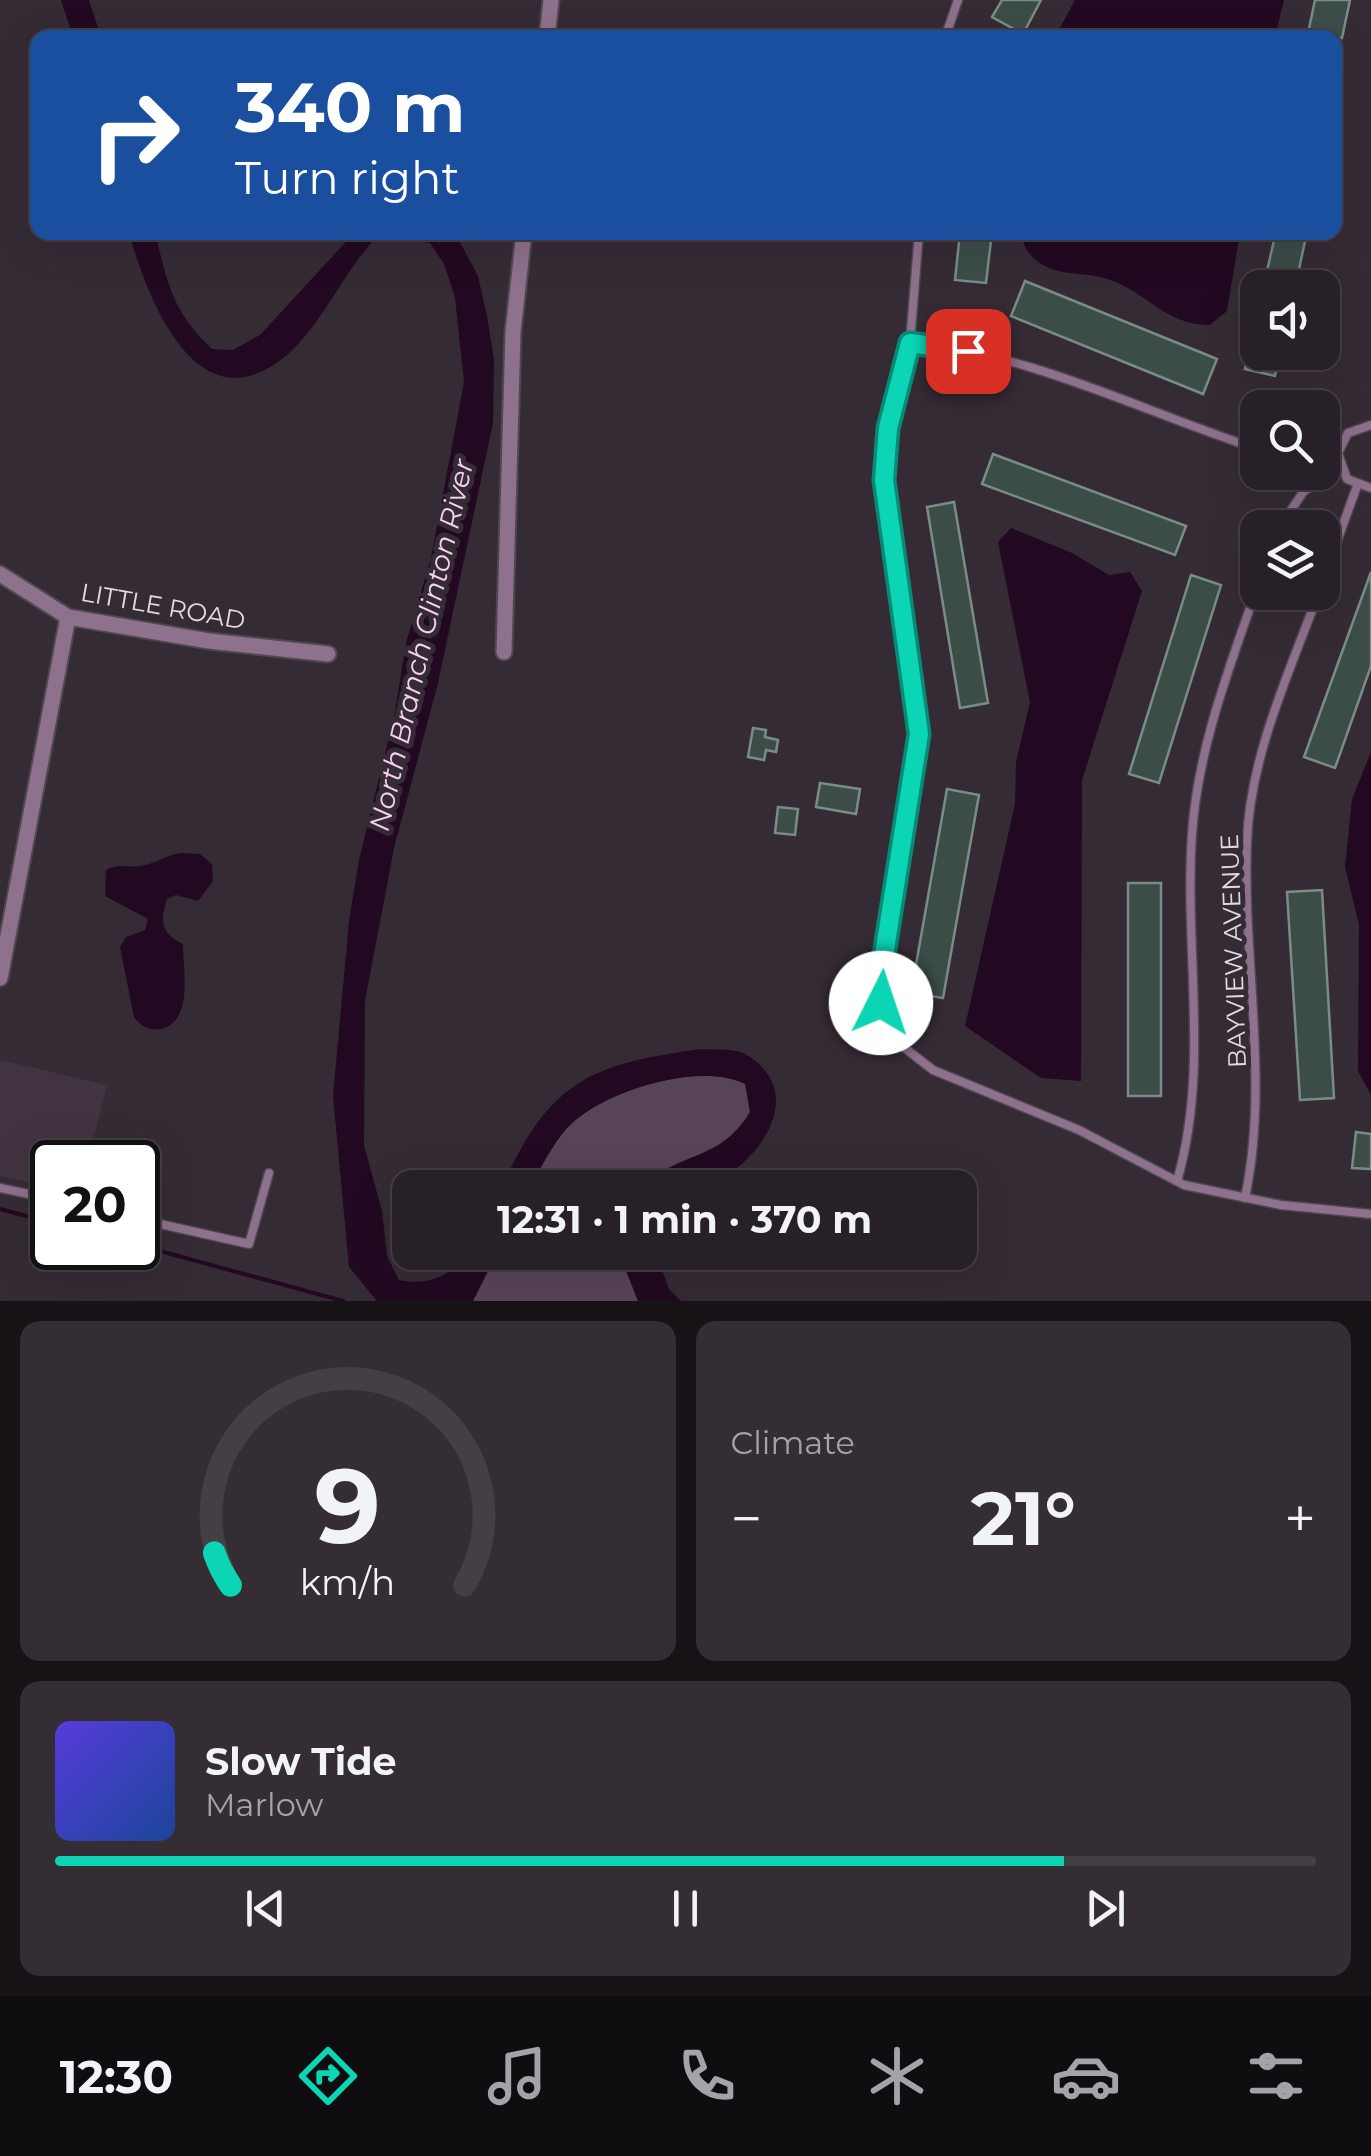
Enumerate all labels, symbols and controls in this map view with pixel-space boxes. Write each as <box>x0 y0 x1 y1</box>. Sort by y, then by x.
text: 340 m <box>235 64 465 150</box>
icon: right <box>70 70 200 200</box>
text: Turn right <box>235 150 460 205</box>
map controls <box>1240 270 1340 610</box>
button: sound <box>1240 270 1340 370</box>
pin <box>926 309 1011 394</box>
icon: arrive <box>941 324 996 379</box>
button: search <box>1240 390 1340 490</box>
water label: North Branch Clinton River <box>362 455 481 834</box>
button: layers <box>1240 510 1340 610</box>
street label: LITTLE ROAD <box>78 577 248 635</box>
street label: BAYVIEW AVENUE <box>1214 833 1252 1069</box>
position arrow <box>829 951 933 1055</box>
speed limit sign: 20 <box>30 1140 160 1270</box>
text: 12:31 · 1 min · 370 m <box>497 1196 872 1243</box>
text: Climate <box>731 1423 855 1462</box>
text: 9 <box>315 1442 381 1569</box>
text: 21° <box>971 1472 1076 1564</box>
text: − <box>731 1485 762 1552</box>
text: + <box>1284 1485 1316 1552</box>
text: km/h <box>300 1560 395 1604</box>
text: Slow Tide <box>205 1738 397 1785</box>
text: Marlow <box>205 1785 323 1824</box>
icon: previous <box>238 1881 293 1936</box>
icon: pause <box>658 1881 713 1936</box>
icon: next <box>1078 1881 1133 1936</box>
icon: directions <box>293 2041 363 2111</box>
icon: music <box>482 2041 552 2111</box>
icon: phone <box>672 2041 742 2111</box>
icon: climate <box>862 2041 932 2111</box>
icon: car <box>1051 2041 1121 2111</box>
icon: filters <box>1241 2041 1311 2111</box>
text: 12:30 <box>60 2049 173 2104</box>

